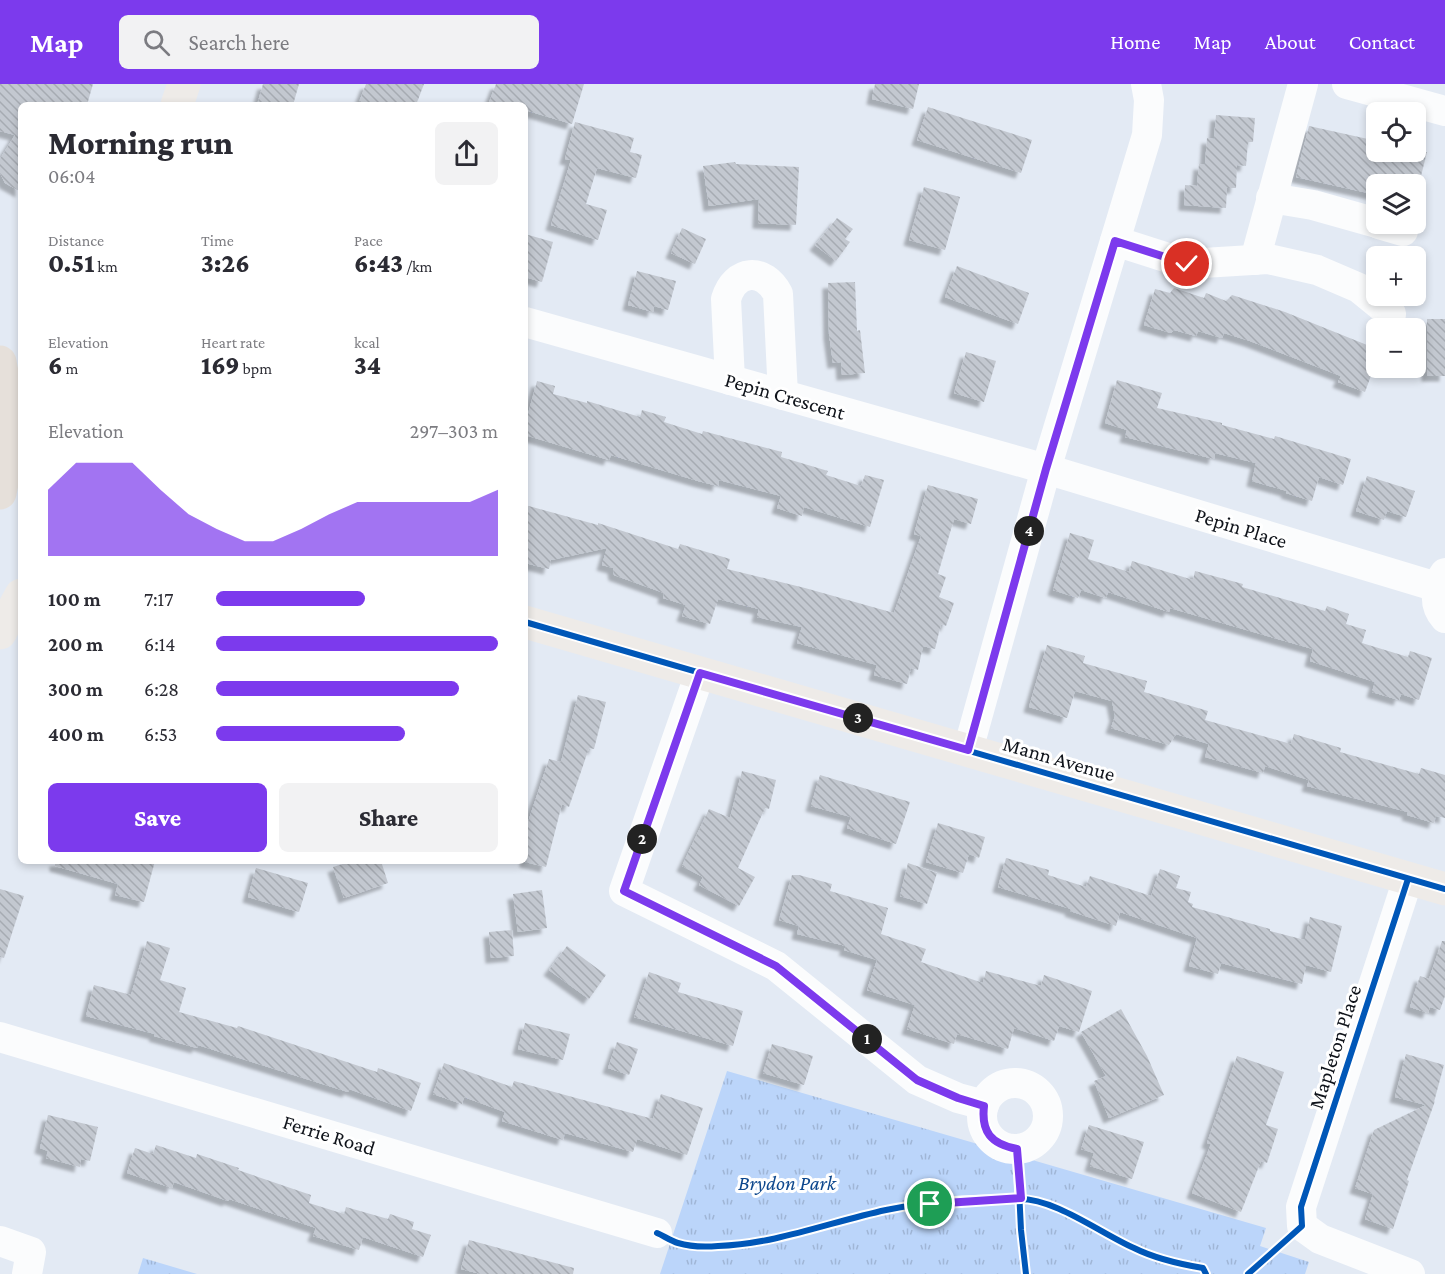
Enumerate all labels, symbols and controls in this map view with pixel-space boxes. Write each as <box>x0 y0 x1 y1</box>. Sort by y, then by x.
search box <box>119 15 539 69</box>
icon: search <box>140 26 173 59</box>
text: Map <box>30 27 83 58</box>
text: Search here <box>188 30 289 55</box>
text: Home <box>1110 30 1160 54</box>
text: Map <box>1193 30 1232 54</box>
text: About <box>1265 30 1316 54</box>
text: Contact <box>1349 30 1415 54</box>
map controls <box>1366 102 1426 378</box>
button: locate <box>1366 102 1426 162</box>
button: share <box>435 122 498 185</box>
text: Morning run <box>48 124 233 161</box>
text: 06:04 <box>48 165 96 187</box>
button: layers <box>1366 174 1426 234</box>
text: Distance <box>48 232 104 249</box>
text: Time <box>201 232 234 249</box>
text: Pace <box>354 232 383 249</box>
pin <box>1161 238 1212 289</box>
button: + <box>1366 246 1426 306</box>
icon: check <box>1170 247 1203 280</box>
text: 0.51 <box>48 249 94 278</box>
text: 3:26 <box>201 249 250 278</box>
text: 6:43 <box>354 249 403 278</box>
text: km <box>94 258 118 275</box>
text: /km <box>403 258 432 275</box>
button: − <box>1366 318 1426 378</box>
text: Elevation <box>48 334 109 351</box>
text: Heart rate <box>201 334 265 351</box>
text: kcal <box>354 334 380 351</box>
text: 6 <box>48 351 63 380</box>
text: 169 <box>201 351 240 380</box>
text: 34 <box>354 351 381 380</box>
text: m <box>63 360 78 377</box>
text: bpm <box>240 360 272 377</box>
street label: Pepin Crescent <box>722 367 849 425</box>
text: Elevation <box>48 420 124 442</box>
text: 297–303 m <box>410 420 498 442</box>
street label: Pepin Place <box>1192 503 1290 553</box>
pin: 4 <box>1014 516 1044 546</box>
text: 4 <box>1025 522 1033 539</box>
text: 100 m <box>48 588 101 610</box>
text: 7:17 <box>144 588 173 610</box>
text: 200 m <box>48 633 103 655</box>
text: 6:14 <box>144 633 176 655</box>
text: 300 m <box>48 678 103 700</box>
text: 6:28 <box>144 678 179 700</box>
pin: 3 <box>843 703 873 733</box>
text: 3 <box>854 709 862 726</box>
text: 400 m <box>48 723 104 745</box>
text: 6:53 <box>144 723 177 745</box>
street label: Mann Avenue <box>1000 732 1118 786</box>
button: Save <box>48 783 267 852</box>
button: Share <box>279 783 498 852</box>
pin: 2 <box>627 824 657 854</box>
text: 2 <box>638 830 646 847</box>
street label: Mapleton Place <box>1304 982 1366 1112</box>
pin: 1 <box>852 1024 882 1054</box>
text: 1 <box>864 1030 870 1047</box>
street label: Ferrie Road <box>280 1110 378 1160</box>
park label: Brydon Park <box>738 1171 837 1195</box>
pin <box>904 1178 955 1229</box>
icon: arrive <box>913 1187 946 1220</box>

